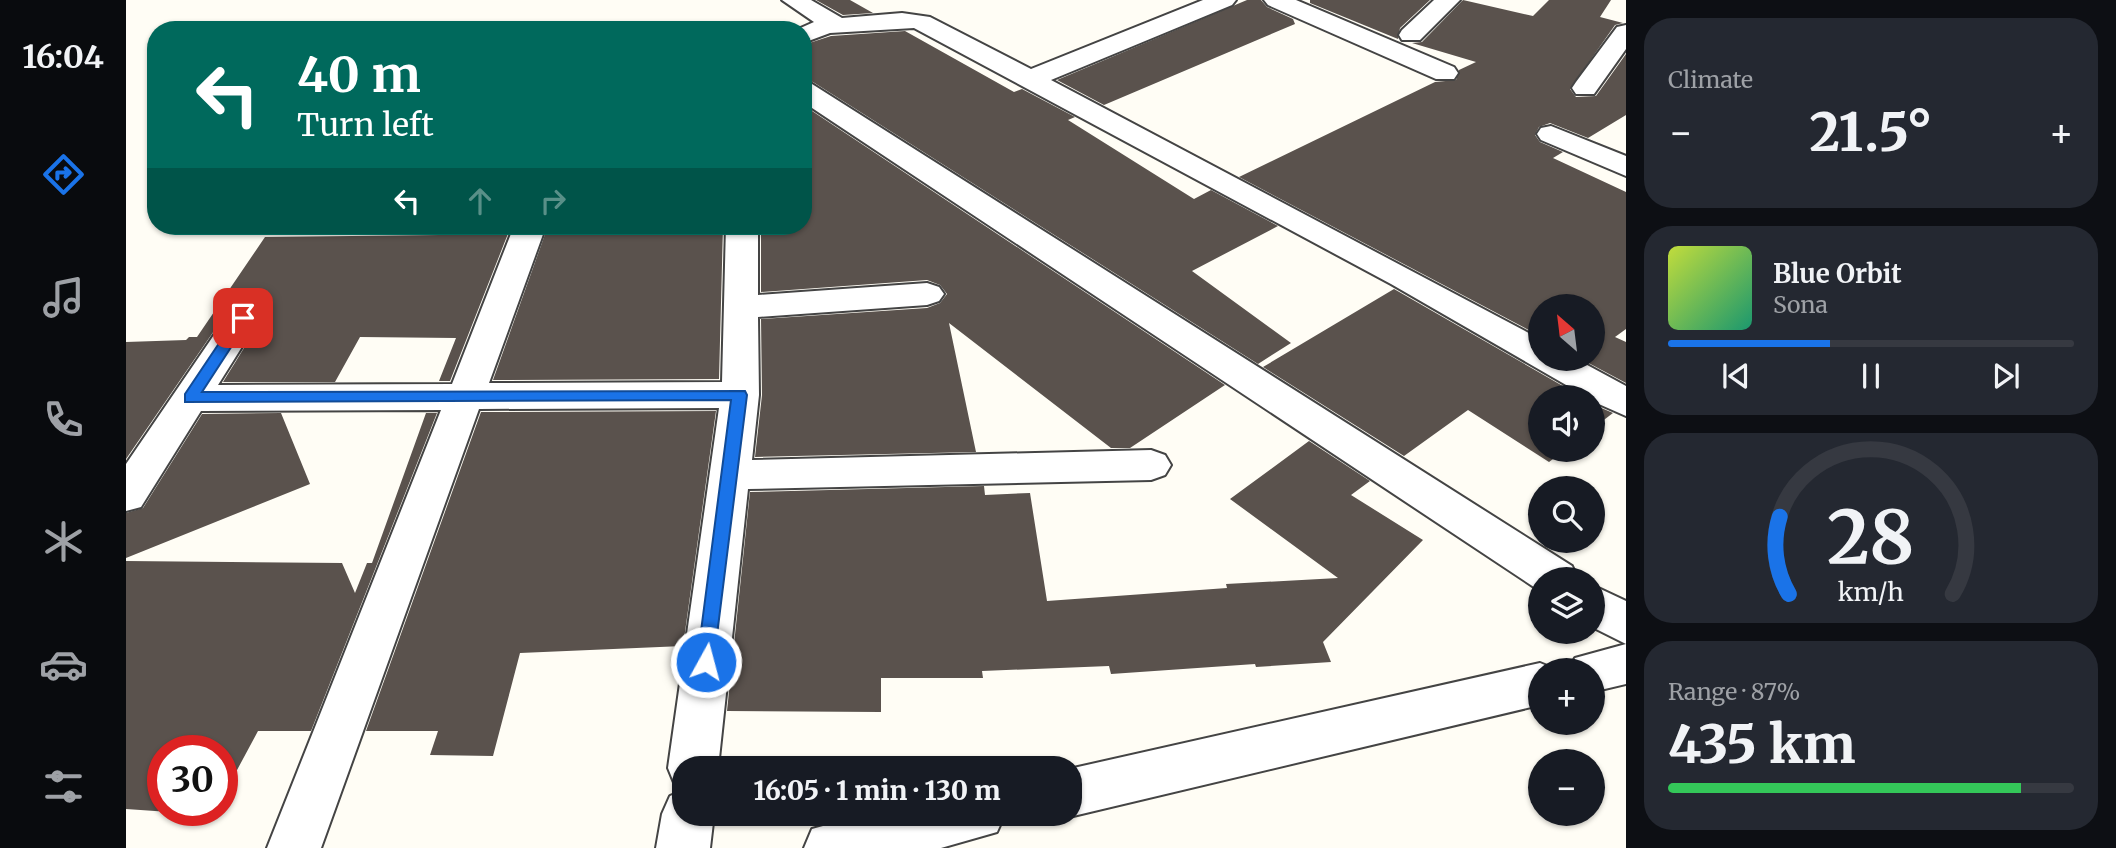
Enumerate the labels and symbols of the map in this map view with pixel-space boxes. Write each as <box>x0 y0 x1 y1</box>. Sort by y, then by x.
pin <box>213 288 273 348</box>
north arrow <box>1528 294 1605 371</box>
position arrow <box>669 625 743 699</box>
speed limit sign: 30 <box>147 735 238 826</box>

